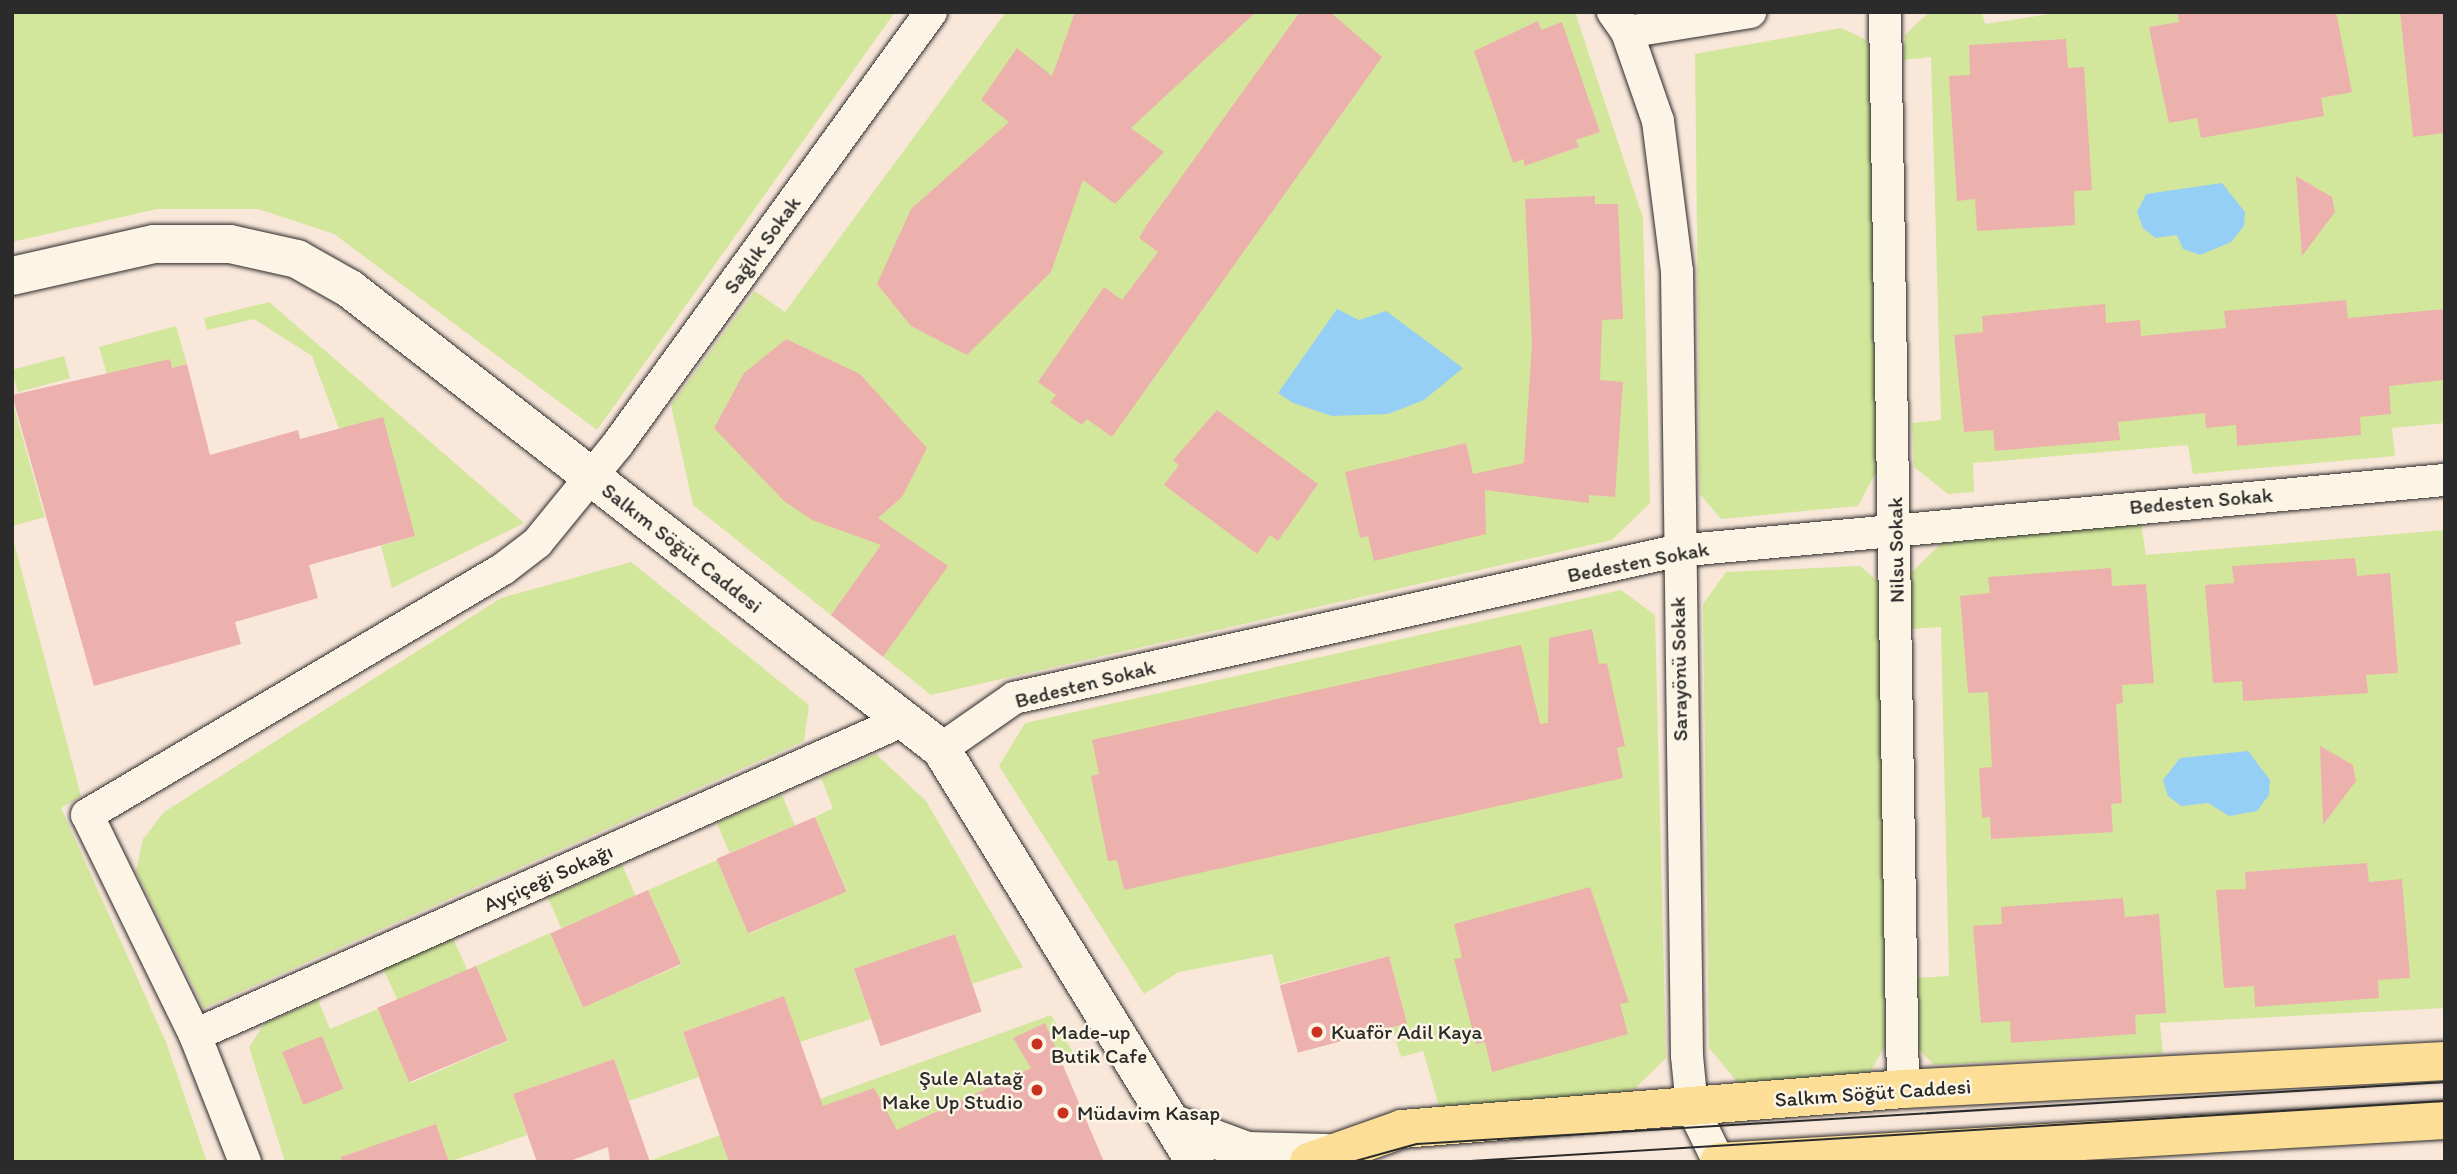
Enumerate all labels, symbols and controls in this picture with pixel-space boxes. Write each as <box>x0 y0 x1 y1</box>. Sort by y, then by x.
street label: Sağlık Sokak <box>718 191 806 299</box>
street label: Salkım Söğüt Caddesi <box>597 478 767 618</box>
street label: Bedesten Sokak <box>2128 482 2274 520</box>
street label: Nilsu Sokak <box>1882 497 1910 603</box>
street label: Bedesten Sokak <box>1565 536 1711 588</box>
street label: Sarayönü Sokak <box>1665 596 1693 742</box>
street label: Bedesten Sokak <box>1012 654 1158 714</box>
street label: Ayçiçeği Sokağı <box>479 838 617 918</box>
place label: Made-up Butik Cafe <box>1051 1019 1147 1069</box>
place label: Kuaför Adil Kaya <box>1331 1019 1482 1045</box>
marker: Kuaför Adil Kaya <box>1309 1024 1325 1040</box>
marker: Made-up Butik Cafe <box>1029 1036 1045 1052</box>
place label: Şule Alatağ Make Up Studio <box>882 1065 1023 1115</box>
street label: Salkım Söğüt Caddesi <box>1774 1074 1972 1112</box>
marker: Şule Alatağ Make Up Studio <box>1029 1082 1045 1098</box>
place label: Müdavim Kasap <box>1077 1100 1220 1126</box>
marker: Müdavim Kasap <box>1055 1105 1071 1121</box>

